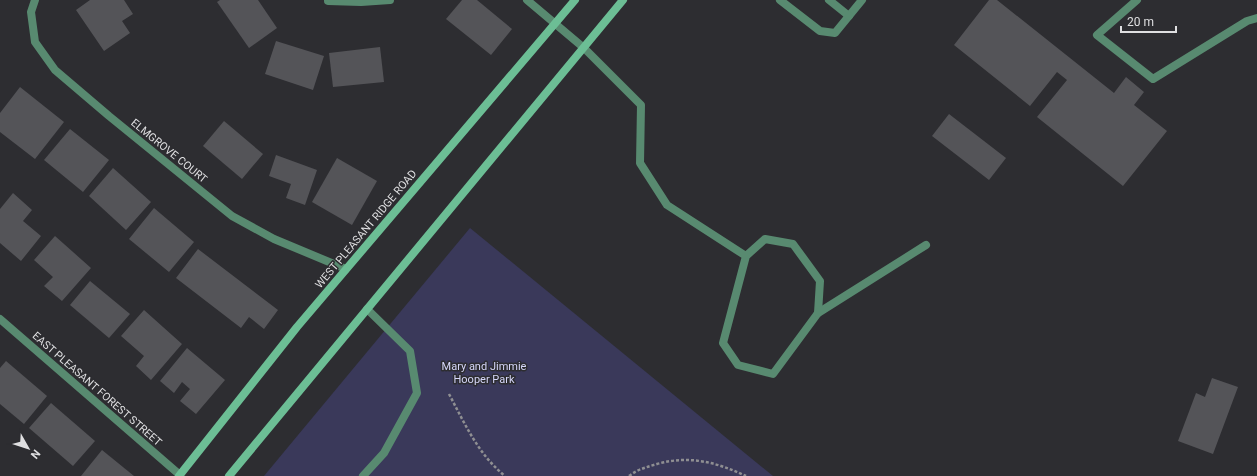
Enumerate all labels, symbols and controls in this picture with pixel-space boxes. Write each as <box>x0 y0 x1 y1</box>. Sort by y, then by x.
scale bar <box>1121 8 1176 34</box>
text: 20 m <box>1127 15 1154 29</box>
street label: ELMGROVE COURT <box>128 116 210 186</box>
street label: WEST PLEASANT RIDGE ROAD <box>313 167 419 291</box>
street label: EAST PLEASANT FOREST STREET <box>30 329 165 449</box>
park label: Mary and Jimmie Hooper Park <box>442 360 527 386</box>
north arrow <box>8 428 48 468</box>
text: N <box>28 447 43 461</box>

